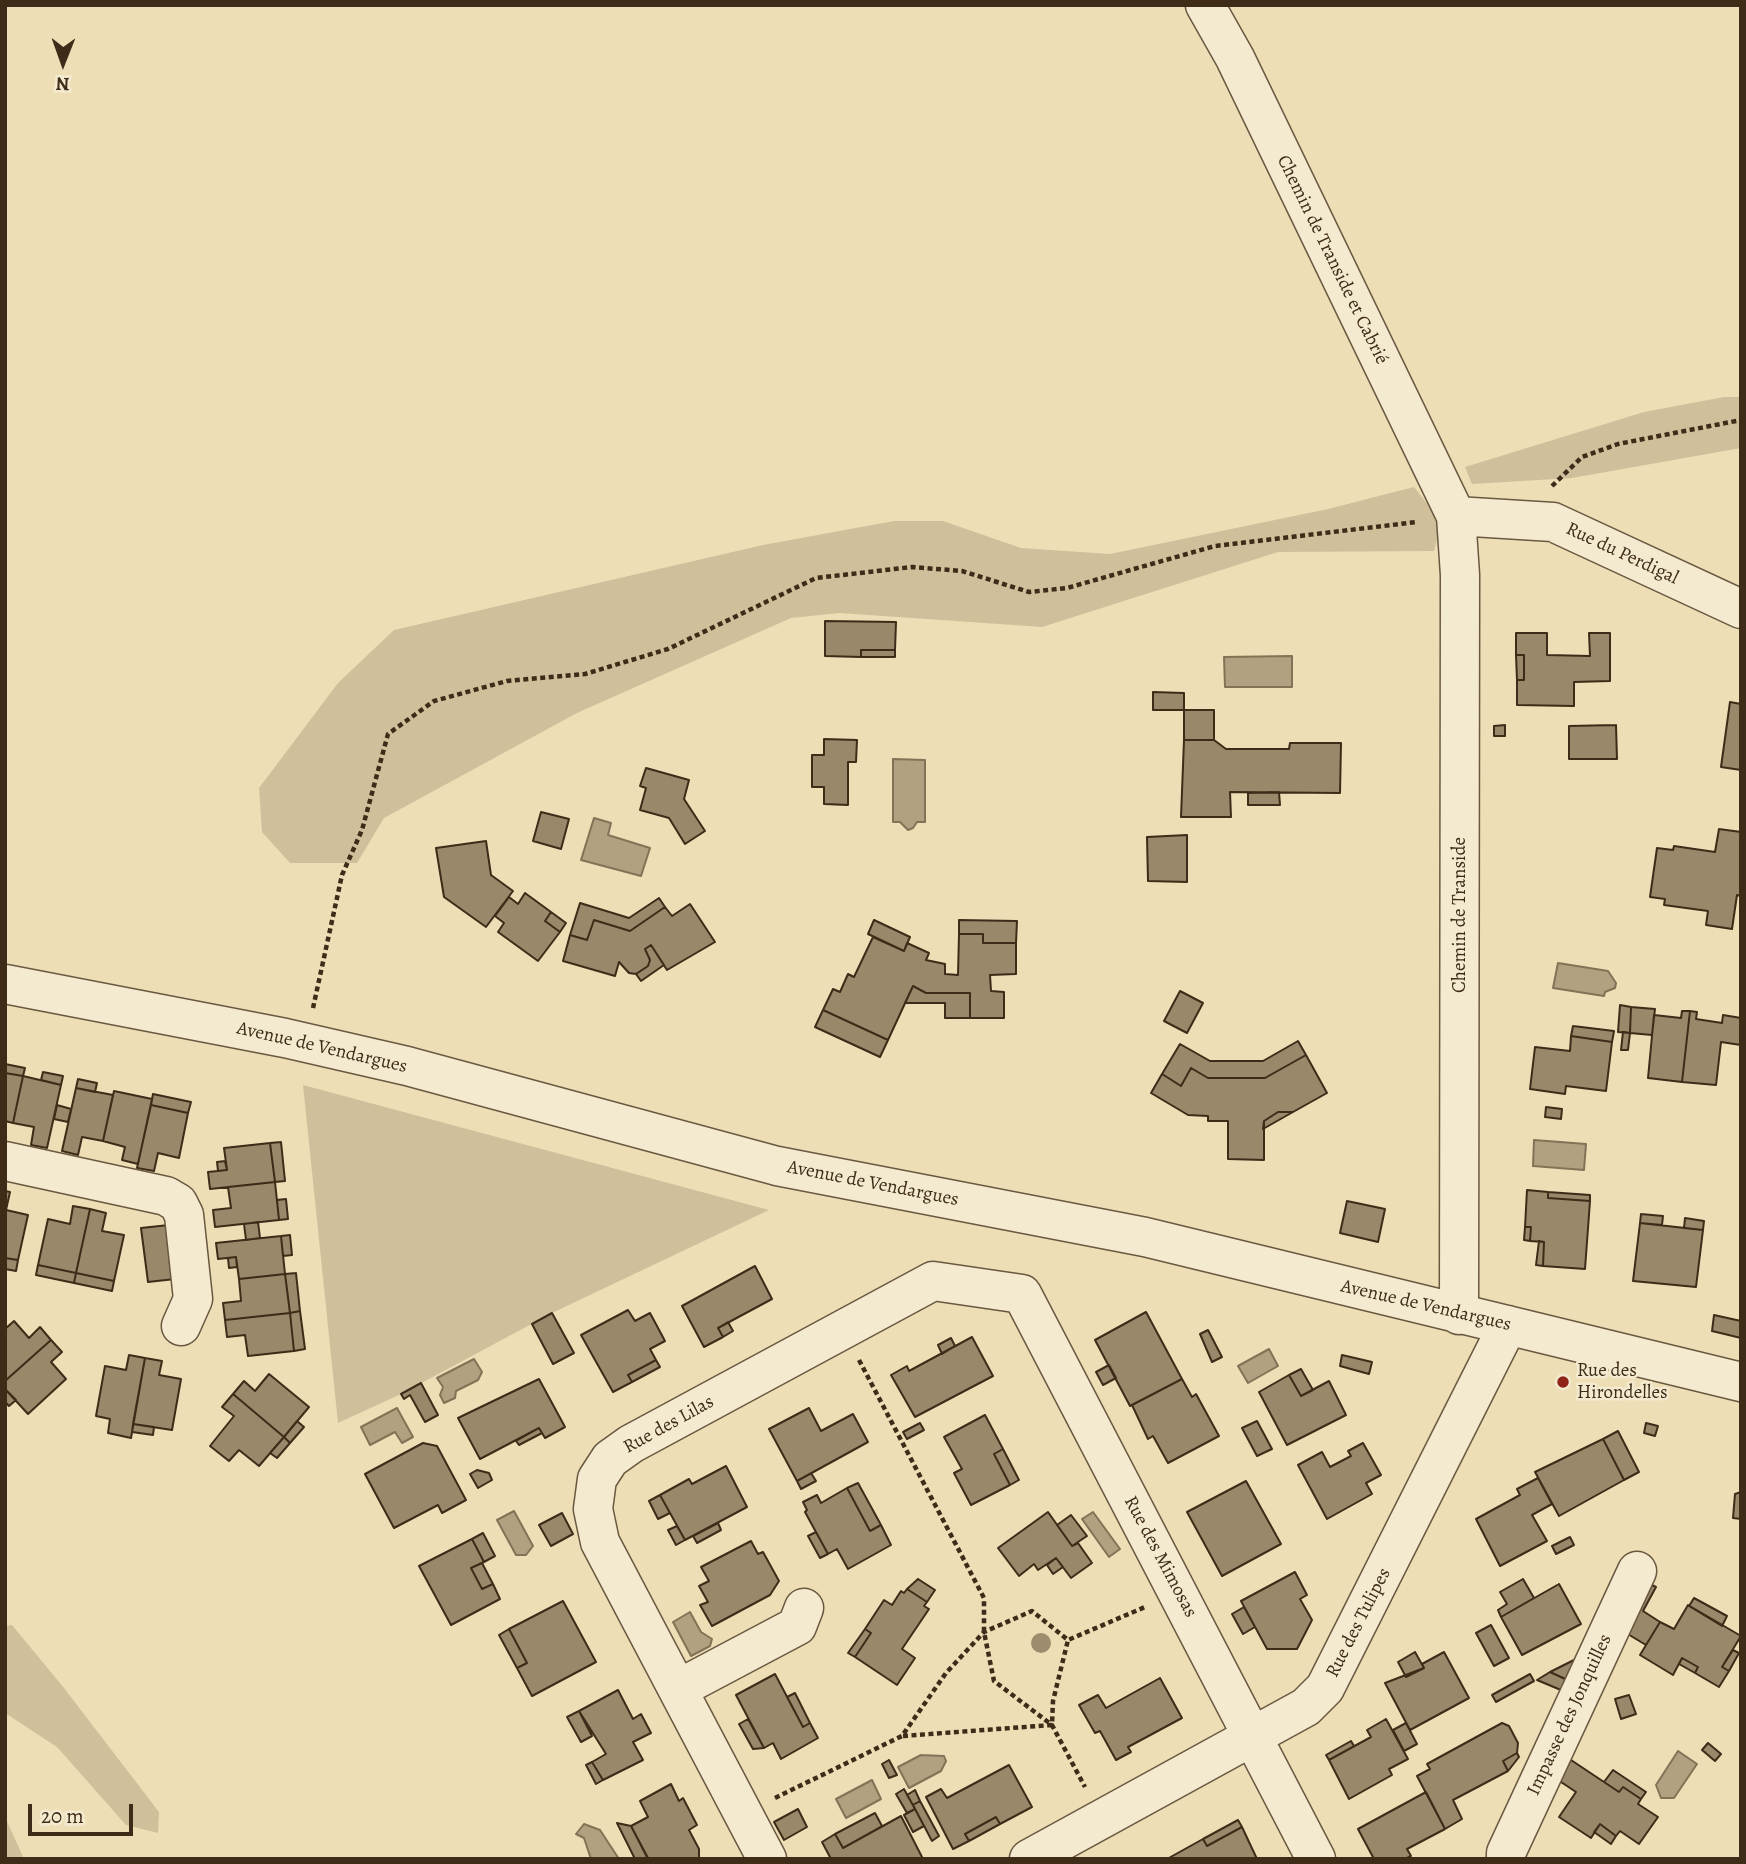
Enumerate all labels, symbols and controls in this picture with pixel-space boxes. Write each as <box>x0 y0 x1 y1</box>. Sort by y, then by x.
north arrow <box>28 28 98 98</box>
text: N <box>55 71 70 97</box>
street label: Chemin de Transide et Cabrié <box>1271 152 1393 368</box>
street label: Rue du Perdigal <box>1562 518 1682 590</box>
street label: Chemin de Transide <box>1449 837 1471 993</box>
street label: Avenue de Vendargues <box>235 1017 409 1079</box>
street label: Avenue de Vendargues <box>785 1156 961 1212</box>
street label: Avenue de Vendargues <box>1339 1275 1513 1337</box>
place label: Rue des Hirondelles <box>1577 1360 1668 1404</box>
marker: Rue des Hirondelles <box>1555 1374 1571 1390</box>
street label: Rue des Lilas <box>620 1391 718 1459</box>
street label: Rue des Mimosas <box>1118 1492 1202 1622</box>
street label: Rue des Tulipes <box>1322 1564 1396 1682</box>
street label: Impasse des Jonquilles <box>1523 1631 1617 1799</box>
scale bar <box>32 1790 136 1834</box>
text: 20 m <box>41 1802 84 1830</box>

